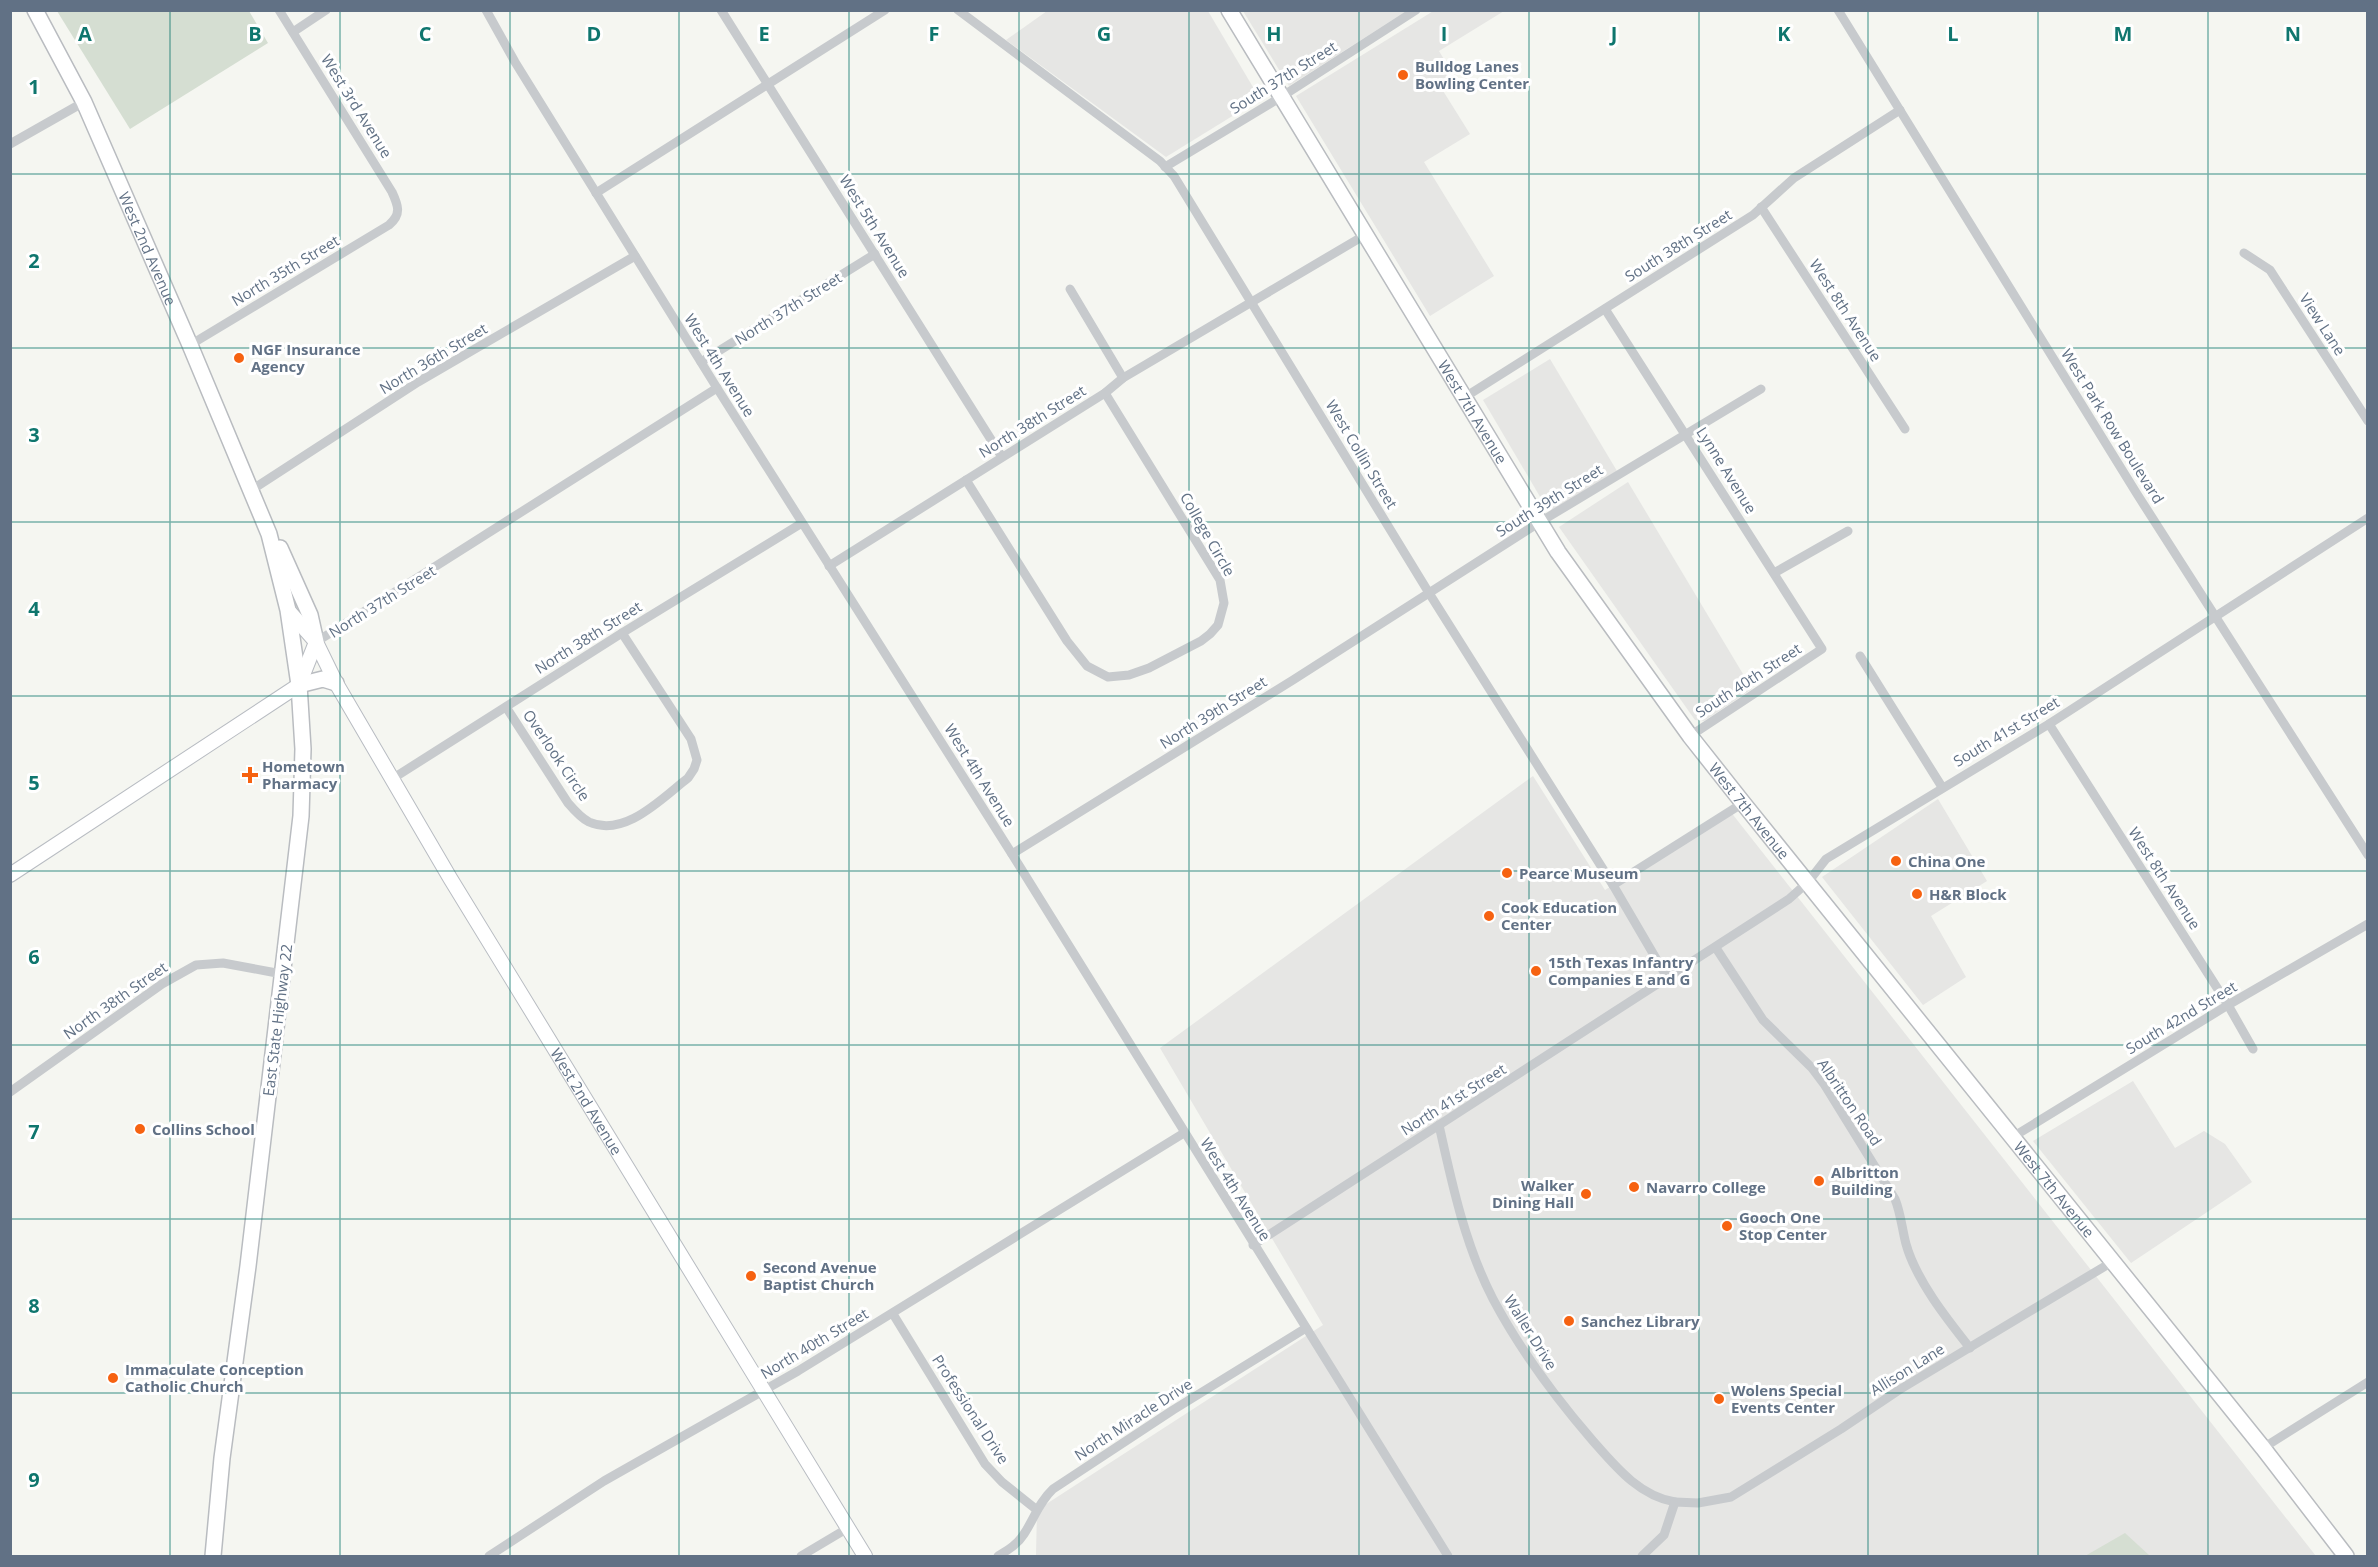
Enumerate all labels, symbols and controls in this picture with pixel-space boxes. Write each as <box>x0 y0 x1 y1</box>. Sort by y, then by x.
text: A <box>78 20 92 47</box>
text: B <box>248 20 262 47</box>
text: C <box>419 20 432 47</box>
text: D <box>587 20 601 47</box>
text: E <box>758 20 770 47</box>
text: F <box>929 20 939 47</box>
text: G <box>1097 20 1111 47</box>
text: H <box>1266 20 1282 47</box>
text: I <box>1441 20 1447 47</box>
text: J <box>1609 20 1617 47</box>
text: K <box>1777 20 1791 47</box>
text: L <box>1947 20 1959 47</box>
text: M <box>2114 20 2132 47</box>
text: N <box>2285 20 2301 47</box>
street label: South 37th Street <box>1226 36 1340 118</box>
street label: West 3rd Avenue <box>317 50 397 162</box>
place label: Bulldog Lanes Bowling Center <box>1415 56 1529 93</box>
marker: Bulldog Lanes Bowling Center <box>1396 68 1410 82</box>
text: 1 <box>28 73 40 100</box>
street label: West 5th Avenue <box>835 171 915 281</box>
street label: West 2nd Avenue <box>114 189 181 308</box>
street label: South 38th Street <box>1621 204 1735 286</box>
street label: North 35th Street <box>227 230 343 310</box>
text: 2 <box>28 247 40 274</box>
street label: West 8th Avenue <box>1806 255 1886 365</box>
street label: North 37th Street <box>731 267 845 349</box>
street label: View Lane <box>2295 289 2351 359</box>
street label: West 4th Avenue <box>680 310 760 420</box>
street label: North 36th Street <box>375 318 491 398</box>
place label: NGF Insurance Agency <box>251 339 361 376</box>
street label: West Park Row Boulevard <box>2057 345 2169 507</box>
marker: NGF Insurance Agency <box>232 351 246 365</box>
street label: West 7th Avenue <box>1434 356 1512 467</box>
street label: North 38th Street <box>975 380 1089 462</box>
street label: West Collin Street <box>1322 396 1402 512</box>
text: 3 <box>28 421 40 448</box>
street label: Lynne Avenue <box>1692 423 1762 517</box>
street label: South 39th Street <box>1492 459 1606 541</box>
street label: College Circle <box>1176 488 1240 580</box>
street label: North 37th Street <box>325 560 439 642</box>
text: 4 <box>28 595 40 622</box>
street label: North 38th Street <box>531 596 645 678</box>
street label: South 40th Street <box>1691 638 1805 722</box>
street label: North 39th Street <box>1156 671 1270 753</box>
street label: South 41st Street <box>1949 691 2063 771</box>
street label: Overlook Circle <box>519 705 595 805</box>
street label: West 4th Avenue <box>940 720 1020 830</box>
place label: Hometown Pharmacy <box>262 756 345 793</box>
street label: West 7th Avenue <box>1705 758 1794 863</box>
marker: Hometown Pharmacy <box>243 768 257 782</box>
text: 5 <box>28 769 40 796</box>
street label: West 8th Avenue <box>2125 823 2205 933</box>
place label: China One <box>1908 851 1986 871</box>
marker: China One <box>1889 854 1903 868</box>
place label: Pearce Museum <box>1519 863 1639 883</box>
marker: Pearce Museum <box>1500 866 1514 880</box>
place label: H&R Block <box>1929 884 2007 904</box>
marker: H&R Block <box>1910 887 1924 901</box>
place label: Cook Education Center <box>1501 897 1617 934</box>
marker: Cook Education Center <box>1482 909 1496 923</box>
text: 6 <box>28 943 40 970</box>
street label: East State Highway 22 <box>258 943 296 1097</box>
place label: 15th Texas Infantry Companies E and G <box>1548 952 1694 989</box>
street label: North 38th Street <box>59 957 171 1043</box>
marker: 15th Texas Infantry Companies E and G <box>1529 964 1543 978</box>
street label: South 42nd Street <box>2122 976 2240 1058</box>
street label: West 2nd Avenue <box>546 1044 627 1159</box>
street label: Albritton Road <box>1813 1055 1887 1149</box>
street label: North 41st Street <box>1397 1059 1509 1139</box>
text: 7 <box>28 1118 40 1145</box>
place label: Collins School <box>152 1119 255 1139</box>
marker: Collins School <box>133 1122 147 1136</box>
street label: West 4th Avenue <box>1196 1134 1276 1244</box>
street label: West 7th Avenue <box>2010 1137 2099 1241</box>
place label: Albritton Building <box>1831 1162 1899 1199</box>
marker: Albritton Building <box>1812 1174 1826 1188</box>
place label: Walker Dining Hall <box>1492 1175 1574 1212</box>
place label: Navarro College <box>1646 1177 1766 1197</box>
marker: Navarro College <box>1627 1180 1641 1194</box>
marker: Walker Dining Hall <box>1579 1187 1593 1201</box>
place label: Gooch One Stop Center <box>1739 1207 1827 1244</box>
marker: Gooch One Stop Center <box>1720 1219 1734 1233</box>
place label: Second Avenue Baptist Church <box>763 1257 877 1294</box>
marker: Second Avenue Baptist Church <box>744 1269 758 1283</box>
street label: Waller Drive <box>1500 1291 1562 1373</box>
text: 8 <box>28 1292 40 1319</box>
street label: North 40th Street <box>756 1303 872 1383</box>
place label: Sanchez Library <box>1581 1311 1700 1331</box>
marker: Sanchez Library <box>1562 1314 1576 1328</box>
street label: Allison Lane <box>1866 1338 1948 1400</box>
street label: Professional Drive <box>928 1350 1014 1468</box>
place label: Immaculate Conception Catholic Church <box>125 1359 304 1396</box>
marker: Immaculate Conception Catholic Church <box>106 1371 120 1385</box>
street label: North Miracle Drive <box>1070 1373 1196 1465</box>
place label: Wolens Special Events Center <box>1731 1380 1842 1417</box>
marker: Wolens Special Events Center <box>1712 1392 1726 1406</box>
text: 9 <box>28 1466 40 1493</box>

